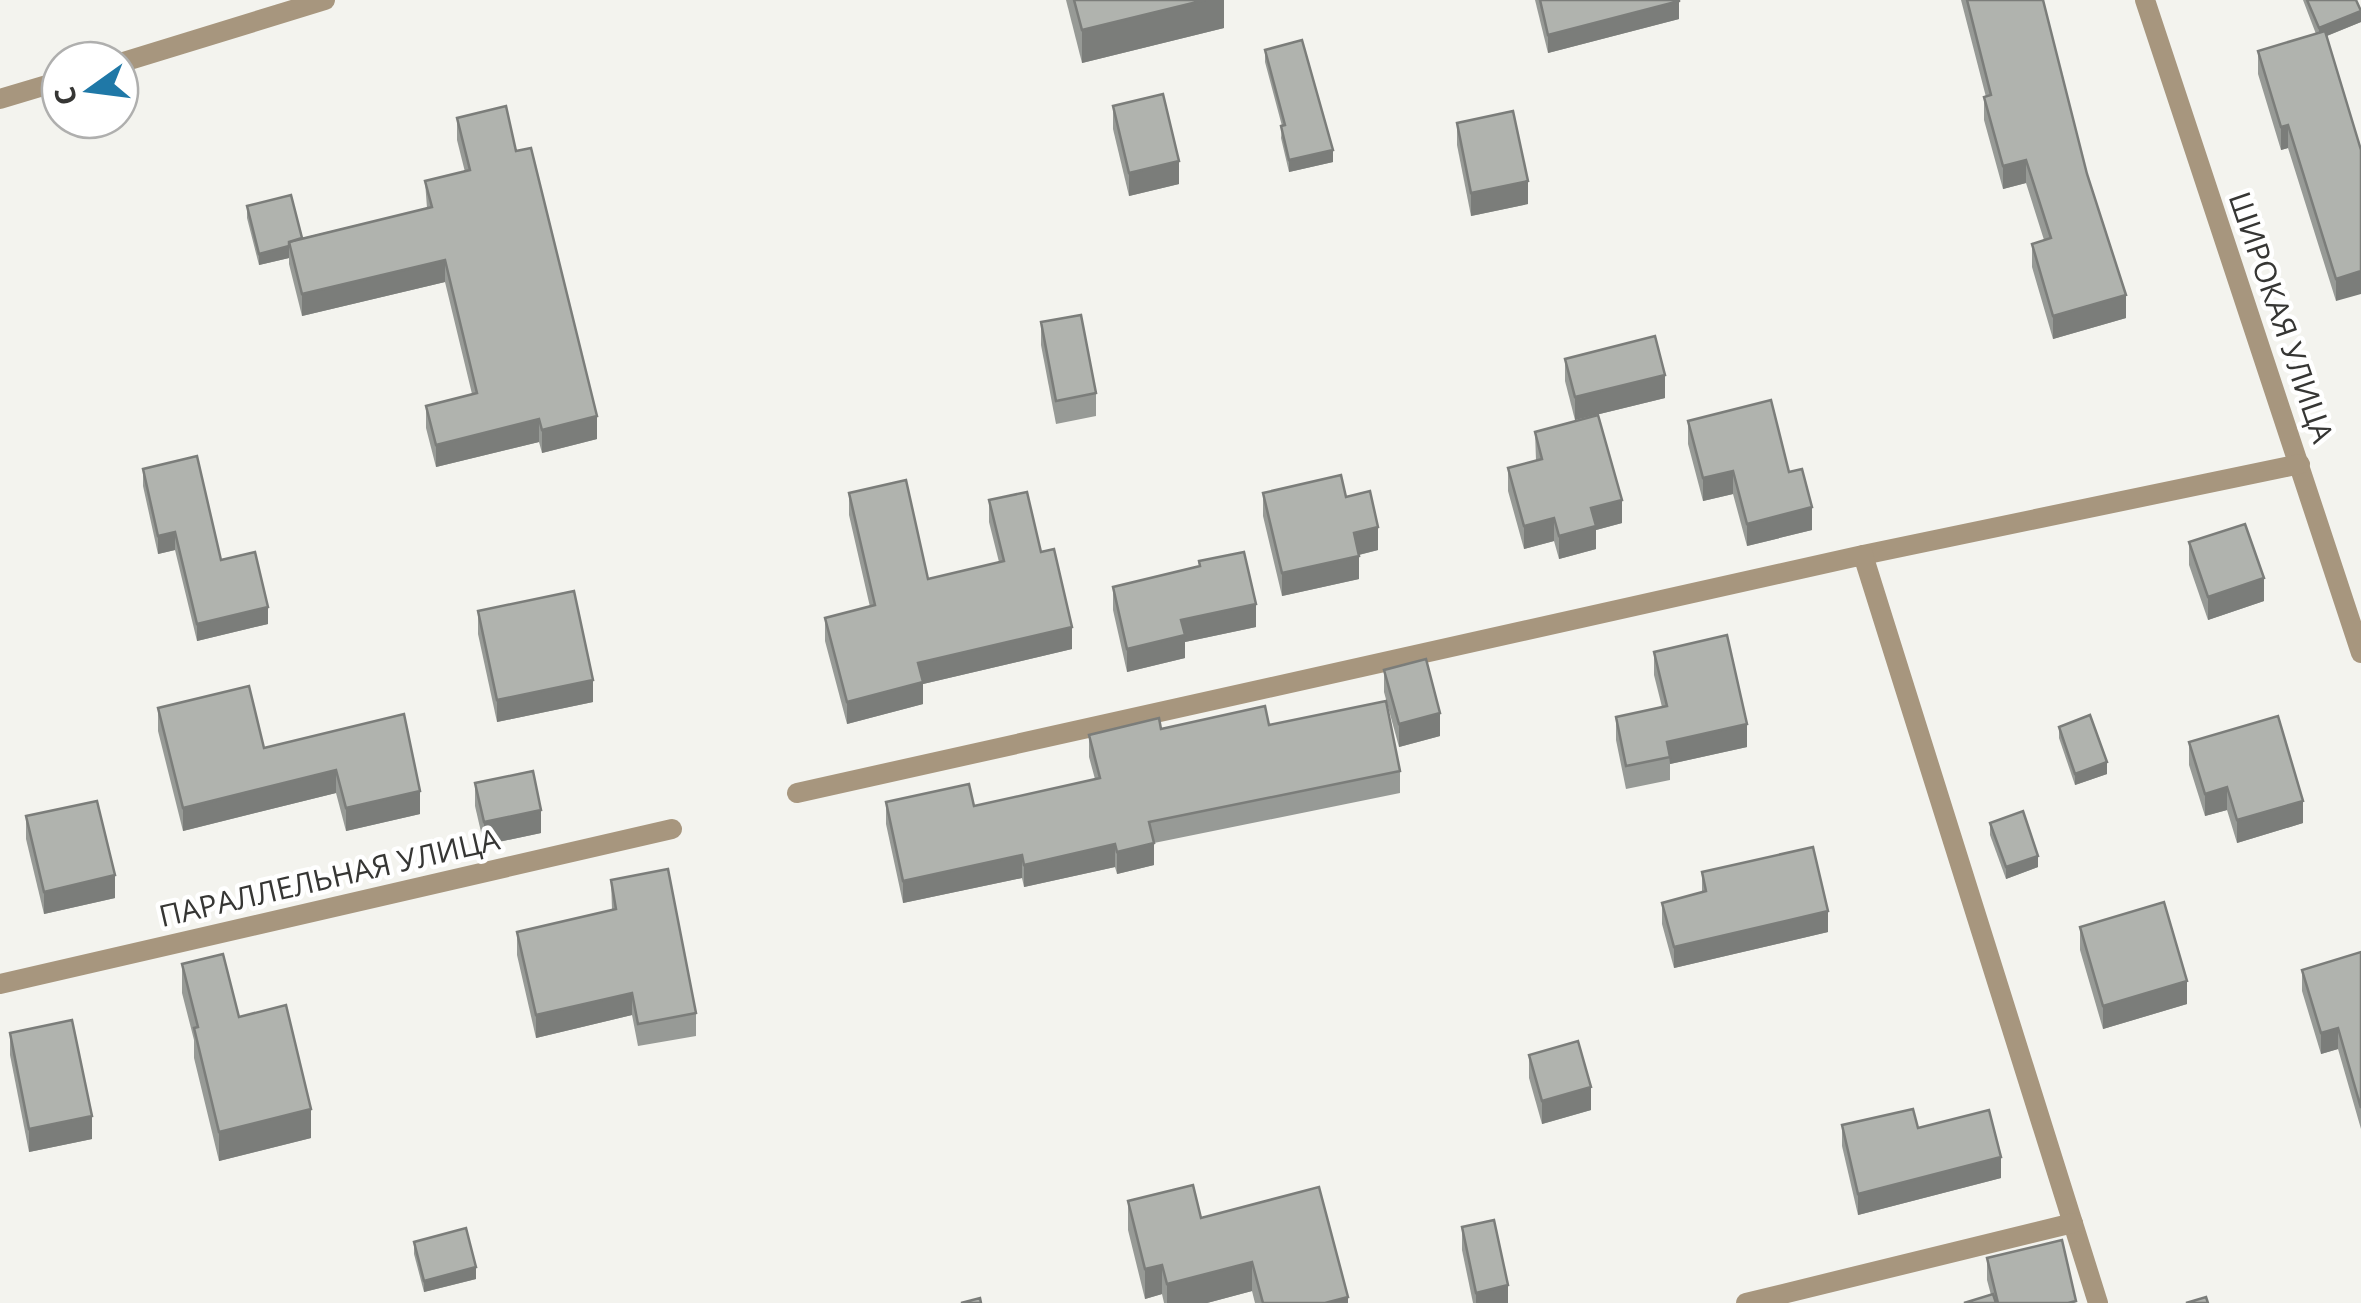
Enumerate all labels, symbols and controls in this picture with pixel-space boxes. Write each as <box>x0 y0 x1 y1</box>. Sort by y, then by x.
north arrow <box>40 40 140 140</box>
text: С <box>44 83 85 110</box>
street label: ШИРОКАЯ УЛИЦА <box>2220 186 2344 448</box>
street label: ПАРАЛЛЕЛЬНАЯ УЛИЦА <box>155 818 503 936</box>

